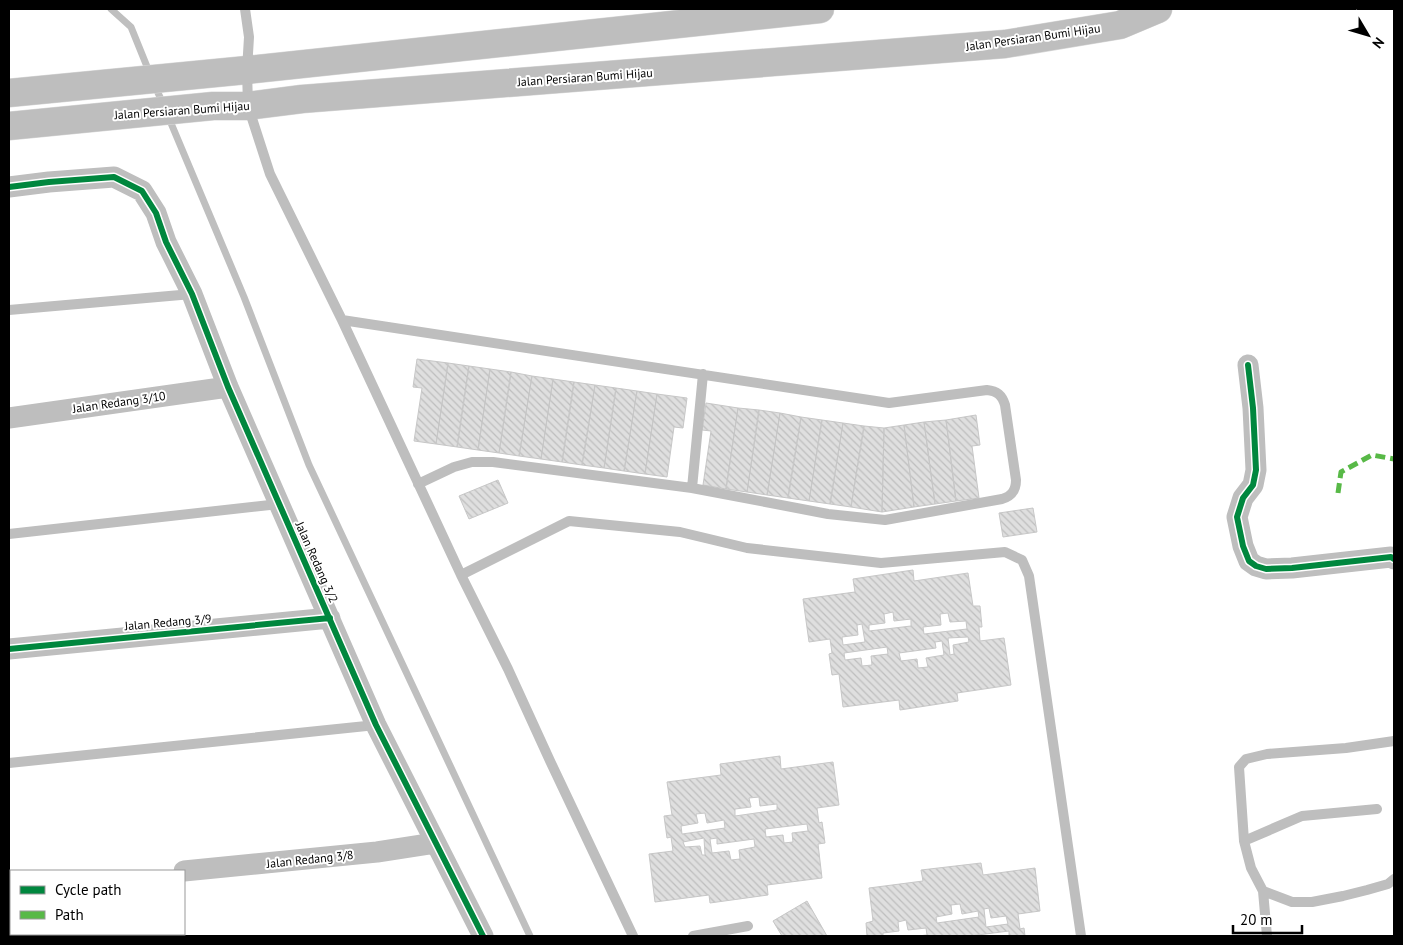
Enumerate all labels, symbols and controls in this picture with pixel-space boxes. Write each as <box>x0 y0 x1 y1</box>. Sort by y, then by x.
north arrow <box>1343 10 1393 60</box>
street label: Jalan Persiaran Bumi Hijau <box>964 20 1101 54</box>
text: N <box>1368 34 1388 52</box>
street label: Jalan Persiaran Bumi Hijau <box>516 65 653 89</box>
street label: Jalan Persiaran Bumi Hijau <box>113 98 250 122</box>
street label: Jalan Redang 3/10 <box>71 388 167 416</box>
street label: Jalan Redang 3/2 <box>292 518 342 605</box>
street label: Jalan Redang 3/9 <box>123 611 212 633</box>
street label: Jalan Redang 3/8 <box>265 847 354 871</box>
legend <box>10 870 185 935</box>
text: Cycle path <box>55 880 121 899</box>
scale bar <box>1233 902 1302 934</box>
text: Path <box>55 905 84 924</box>
text: 20 m <box>1240 910 1273 929</box>

